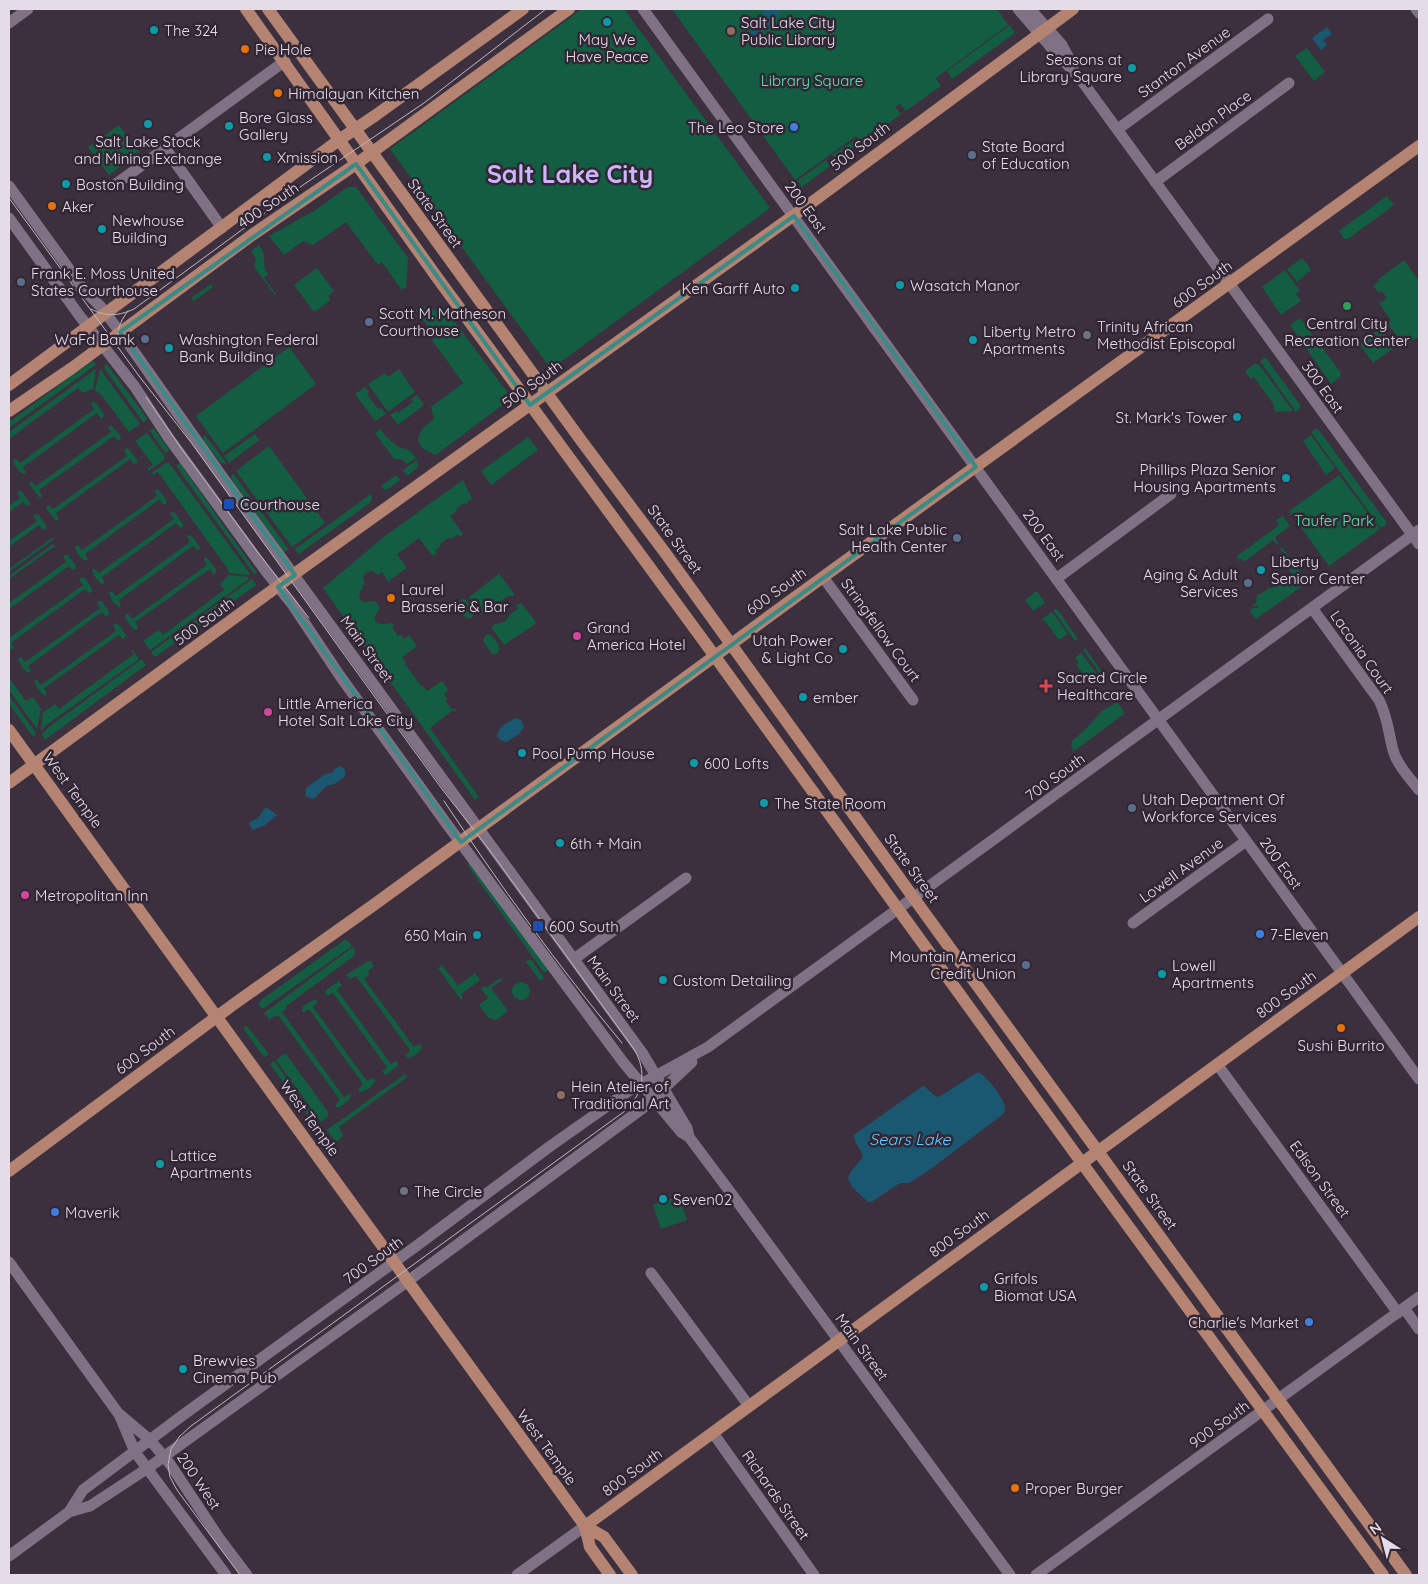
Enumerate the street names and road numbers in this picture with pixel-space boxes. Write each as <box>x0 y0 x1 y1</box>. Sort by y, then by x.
street label: Stanton Avenue <box>1134 22 1234 102</box>
street label: Beldon Place <box>1171 86 1255 154</box>
street label: 500 South <box>826 117 894 175</box>
street label: State Street <box>403 175 467 251</box>
street label: 200 East <box>781 177 831 237</box>
street label: 400 South <box>234 178 302 232</box>
street label: 600 South <box>1168 256 1236 312</box>
street label: 500 South <box>498 356 566 412</box>
street label: 300 East <box>1298 357 1348 417</box>
street label: State Street <box>643 501 707 577</box>
street label: 200 East <box>1019 505 1069 565</box>
street label: 600 South <box>742 563 810 619</box>
street label: Stringfellow Court <box>837 575 925 685</box>
street label: 500 South <box>170 593 238 649</box>
street label: Laconia Court <box>1326 607 1398 697</box>
street label: Main Street <box>336 612 398 686</box>
street label: West Temple <box>39 748 107 832</box>
street label: 700 South <box>1021 749 1089 805</box>
street label: State Street <box>880 830 944 906</box>
street label: Lowell Avenue <box>1135 833 1227 907</box>
street label: 200 East <box>1256 833 1306 893</box>
street label: Main Street <box>583 952 645 1026</box>
street label: 800 South <box>1252 966 1320 1022</box>
street label: 600 South <box>111 1021 179 1079</box>
street label: West Temple <box>276 1076 344 1160</box>
street label: Edison Street <box>1286 1137 1354 1221</box>
street label: State Street <box>1118 1157 1182 1233</box>
street label: 800 South <box>925 1205 993 1261</box>
street label: 700 South <box>339 1232 407 1288</box>
street label: Main Street <box>831 1310 893 1384</box>
street label: 900 South <box>1185 1396 1253 1452</box>
street label: West Temple <box>513 1405 581 1489</box>
street label: 800 South <box>598 1444 666 1500</box>
street label: Richards Street <box>738 1446 814 1544</box>
street label: 200 West <box>173 1449 225 1513</box>

